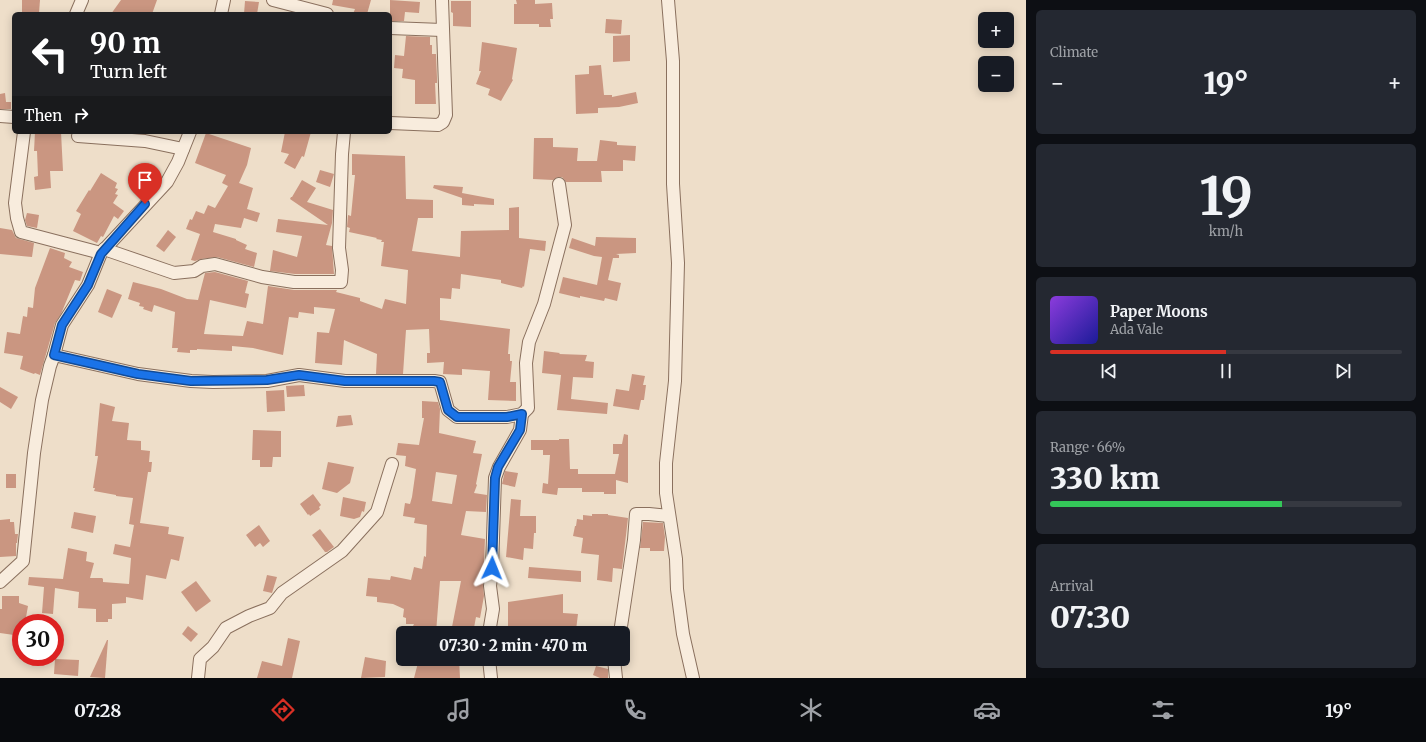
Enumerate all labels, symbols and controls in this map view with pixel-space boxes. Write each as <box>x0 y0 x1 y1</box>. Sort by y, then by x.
map controls <box>978 12 1014 92</box>
button: + <box>978 12 1014 48</box>
text: 90 m <box>90 25 161 61</box>
icon: left <box>24 28 76 80</box>
text: Climate <box>1050 44 1098 61</box>
button: − <box>978 56 1014 92</box>
text: Turn left <box>90 60 167 83</box>
text: 19° <box>1203 64 1249 102</box>
text: − <box>1050 69 1065 97</box>
text: + <box>1387 69 1402 97</box>
icon: right <box>70 104 92 126</box>
text: Then <box>24 106 62 125</box>
pin <box>128 163 162 204</box>
text: 19 <box>1199 164 1253 229</box>
icon: arrive <box>134 169 156 191</box>
text: km/h <box>1209 223 1243 240</box>
text: Paper Moons <box>1110 302 1208 321</box>
text: Ada Vale <box>1110 321 1163 338</box>
icon: previous <box>1098 360 1120 382</box>
icon: pause <box>1215 360 1237 382</box>
icon: next <box>1332 360 1354 382</box>
text: Range · 66% <box>1050 439 1125 456</box>
text: 330 km <box>1050 459 1160 497</box>
position arrow <box>471 547 513 589</box>
text: Arrival <box>1050 578 1093 595</box>
text: 07:30 <box>1050 598 1130 636</box>
speed limit sign: 30 <box>12 614 64 666</box>
text: 07:30 · 2 min · 470 m <box>439 636 587 655</box>
icon: directions <box>269 696 297 724</box>
icon: music <box>445 696 473 724</box>
icon: phone <box>621 696 649 724</box>
icon: climate <box>797 696 825 724</box>
icon: car <box>973 696 1001 724</box>
icon: filters <box>1149 696 1177 724</box>
text: 07:28 <box>74 699 121 722</box>
text: 19° <box>1325 699 1352 722</box>

